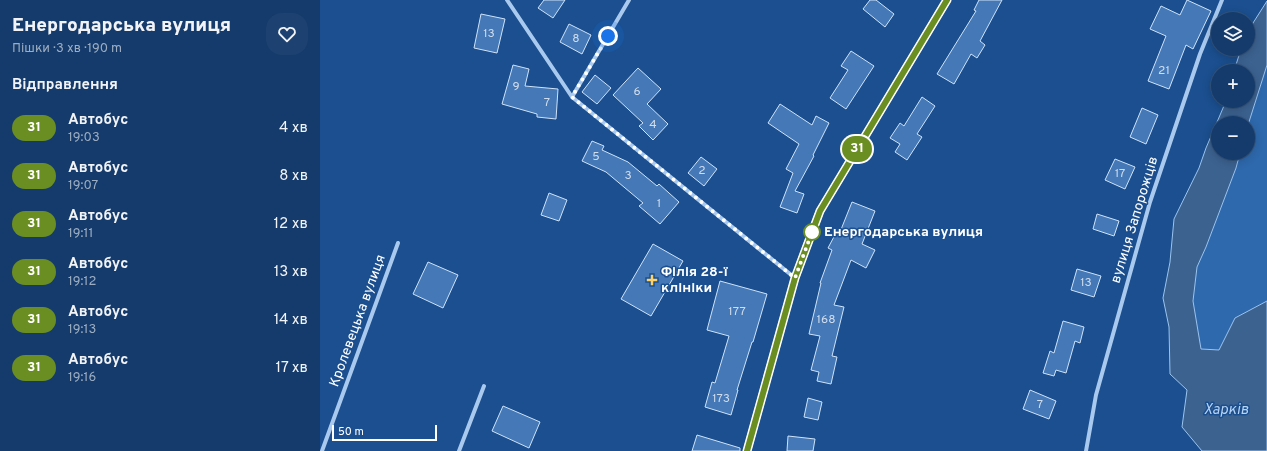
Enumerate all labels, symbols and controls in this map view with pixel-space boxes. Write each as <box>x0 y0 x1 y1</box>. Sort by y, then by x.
map controls <box>1211 12 1255 160</box>
button: layers <box>1211 12 1255 56</box>
button: heart <box>266 13 308 55</box>
text: Енергодарська вулиця <box>12 14 231 38</box>
house number: 13 <box>483 26 495 42</box>
your location <box>598 26 618 46</box>
house number: 8 <box>572 31 580 47</box>
text: Пішки · 3 хв · 190 m <box>12 41 122 57</box>
house number: 21 <box>1158 63 1170 79</box>
button: + <box>1211 64 1255 108</box>
text: Відправлення <box>12 76 118 95</box>
house number: 9 <box>512 79 520 95</box>
house number: 6 <box>633 84 641 100</box>
house number: 7 <box>544 95 550 111</box>
text: Автобус <box>68 111 128 130</box>
button: − <box>1211 116 1255 160</box>
house number: 4 <box>649 117 657 133</box>
text: 31 <box>27 119 41 136</box>
text: 4 хв <box>279 119 308 138</box>
text: 19:03 <box>68 130 100 146</box>
line badge: 31 <box>839 136 875 162</box>
text: 31 <box>850 140 864 157</box>
house number: 5 <box>592 149 600 165</box>
street label: вулиця Запорожців <box>1108 155 1162 285</box>
text: Автобус <box>68 159 128 178</box>
house number: 2 <box>698 163 706 179</box>
house number: 17 <box>1115 166 1125 182</box>
text: 31 <box>27 167 41 184</box>
text: 8 хв <box>279 167 308 186</box>
house number: 3 <box>624 168 632 184</box>
text: 19:07 <box>68 178 98 194</box>
house number: 1 <box>657 196 661 212</box>
text: Автобус <box>68 207 128 226</box>
text: 31 <box>27 215 41 232</box>
text: 12 хв <box>274 215 308 234</box>
marker: Енергодарська вулиця <box>803 223 821 241</box>
place label: Енергодарська вулиця <box>824 224 983 241</box>
text: 19:11 <box>68 226 93 242</box>
street label: Кролевецька вулиця <box>326 252 390 390</box>
text: Автобус <box>68 255 128 274</box>
text: 31 <box>27 263 41 280</box>
text: 13 хв <box>274 263 308 282</box>
place label: Філія 28-ї клініки <box>661 264 729 297</box>
text: 19:12 <box>68 274 96 290</box>
marker: Філія 28-ї клініки <box>646 274 658 286</box>
house number: 13 <box>1080 275 1092 291</box>
text: Автобус <box>68 303 128 322</box>
house number: 177 <box>728 304 746 320</box>
text: 31 <box>27 311 41 328</box>
text: 14 хв <box>274 311 308 330</box>
house number: 168 <box>817 312 835 328</box>
text: 19:13 <box>68 322 96 338</box>
text: Автобус <box>68 351 128 370</box>
text: 31 <box>27 359 41 376</box>
text: 17 хв <box>276 359 308 378</box>
text: 19:16 <box>68 370 96 386</box>
house number: 173 <box>712 391 730 407</box>
house number: 7 <box>1037 397 1043 413</box>
water label: Харків <box>1204 401 1249 420</box>
scale bar <box>332 423 437 442</box>
text: 50 m <box>338 425 364 439</box>

